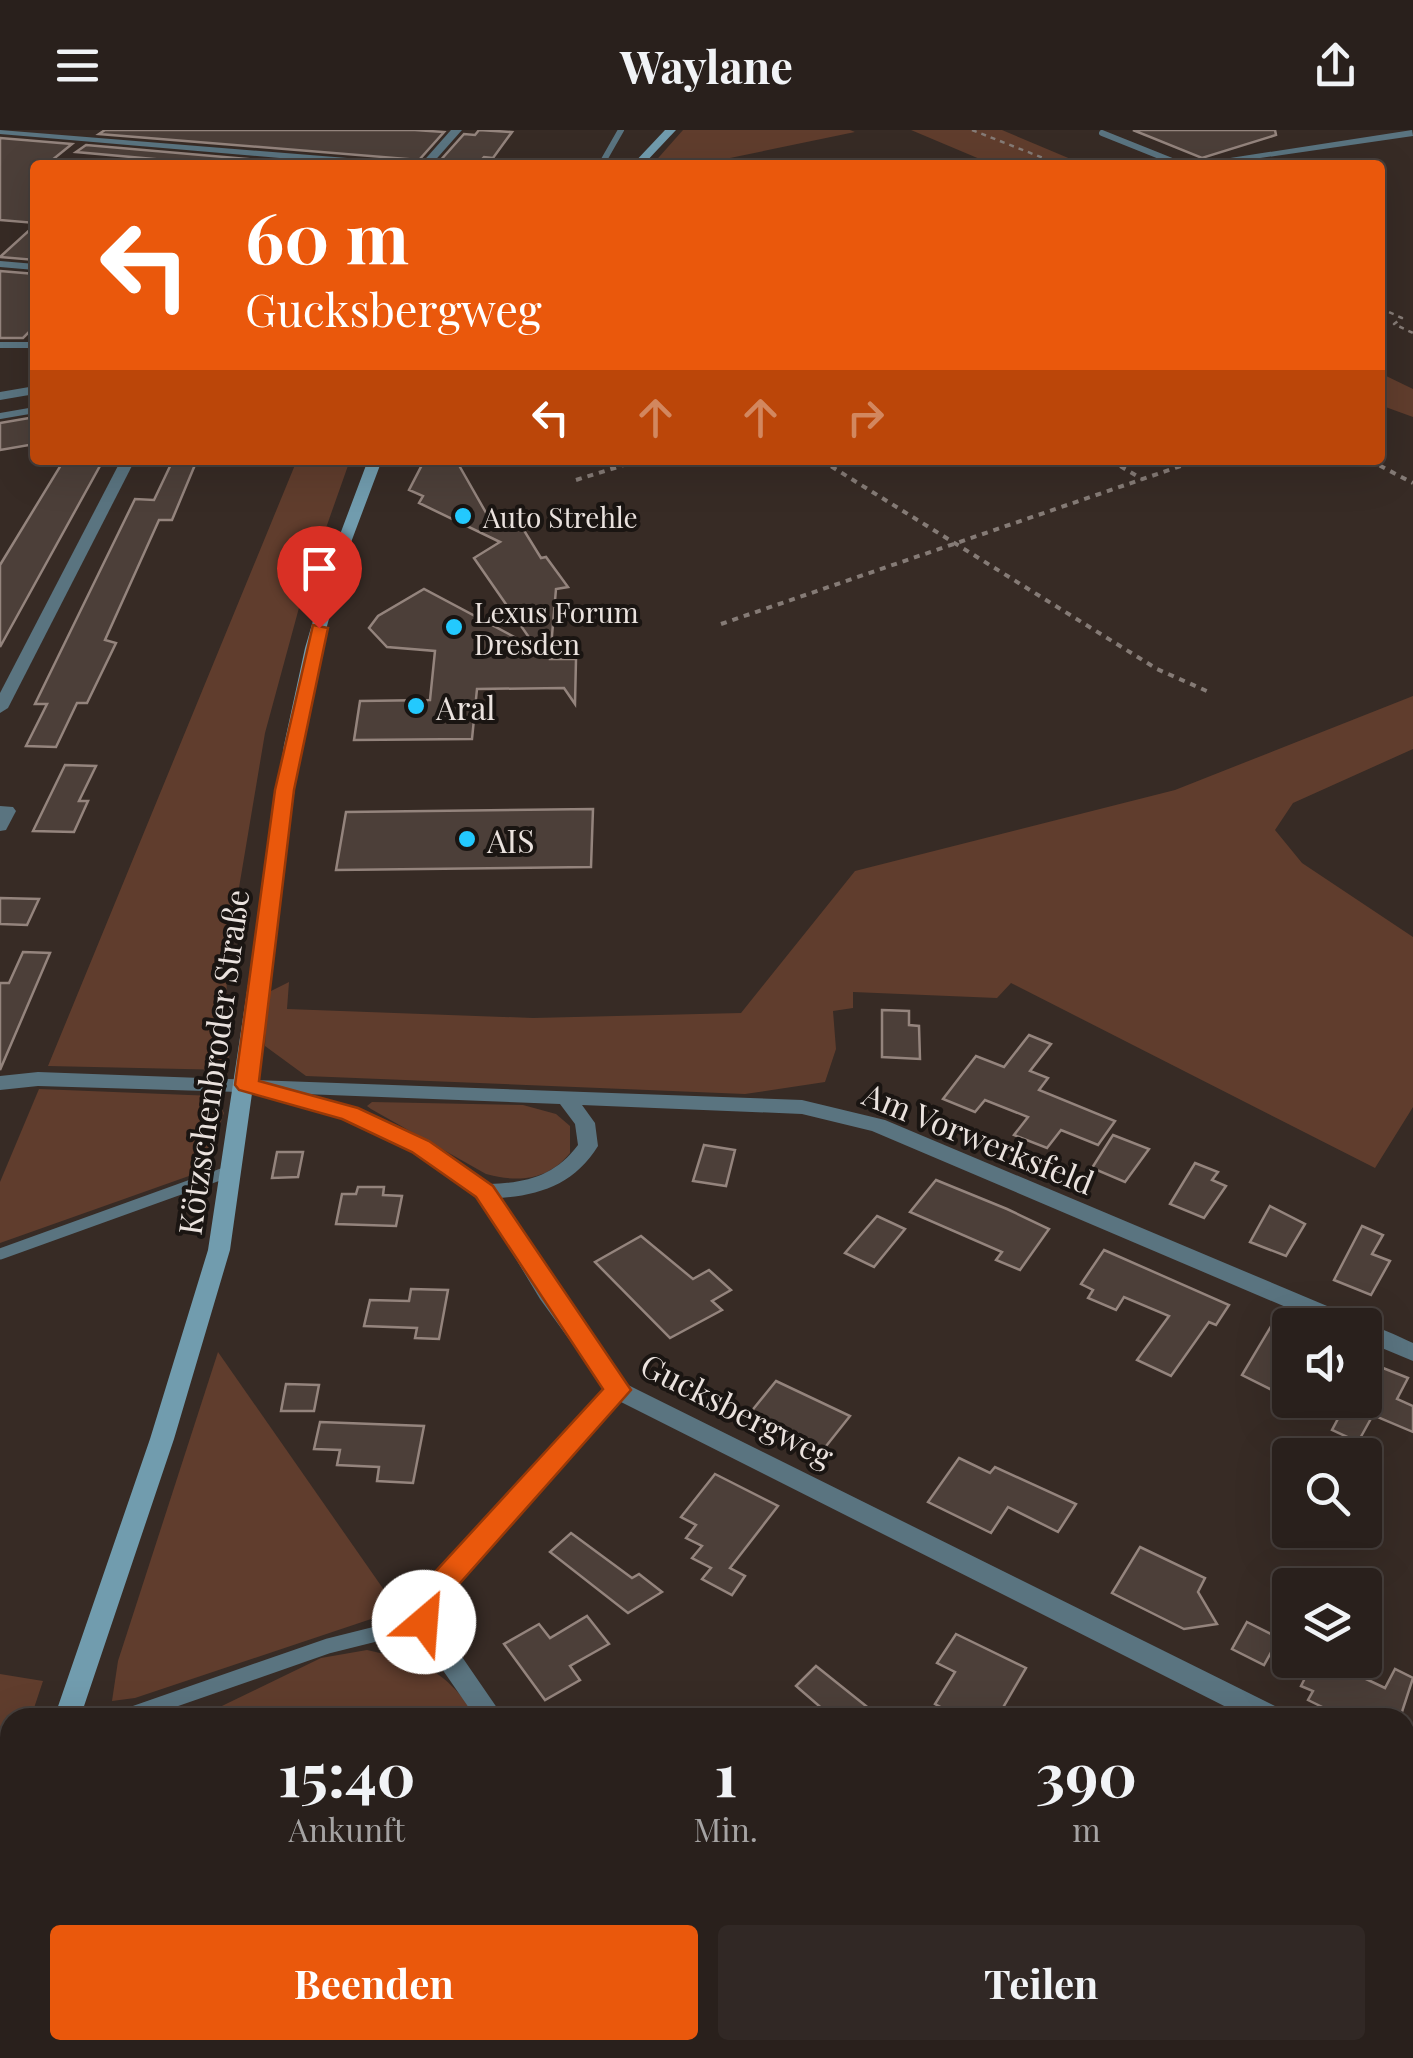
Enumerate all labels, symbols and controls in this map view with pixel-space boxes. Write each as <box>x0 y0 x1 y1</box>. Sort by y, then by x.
text: Waylane <box>620 35 793 95</box>
icon: menu <box>50 38 105 93</box>
icon: share <box>1308 38 1363 93</box>
text: 60 m <box>245 188 409 282</box>
icon: left <box>80 200 210 330</box>
text: Gucksbergweg <box>245 278 542 338</box>
icon: left <box>523 390 578 445</box>
icon: ahead <box>628 390 683 445</box>
icon: ahead <box>733 390 788 445</box>
icon: right <box>838 390 893 445</box>
place label: Auto Strehle <box>482 498 638 535</box>
marker: Auto Strehle <box>452 505 474 527</box>
pin <box>277 526 362 629</box>
icon: arrive <box>292 541 347 596</box>
place label: Lexus Forum Dresden <box>474 593 639 662</box>
marker: Lexus Forum Dresden <box>443 616 465 638</box>
place label: Aral <box>435 685 496 728</box>
marker: Aral <box>405 695 427 717</box>
place label: AIS <box>486 818 535 861</box>
marker: AIS <box>456 828 478 850</box>
street label: Kötzschenbroder Straße <box>166 887 258 1237</box>
street label: Am Vorwerksfeld <box>856 1071 1101 1203</box>
map controls <box>1272 1308 1382 1678</box>
button: sound <box>1272 1308 1382 1418</box>
street label: Gucksbergweg <box>634 1342 842 1476</box>
button: search <box>1272 1438 1382 1548</box>
button: layers <box>1272 1568 1382 1678</box>
position arrow <box>372 1570 476 1674</box>
text: 15:40 <box>278 1732 416 1812</box>
text: 1 <box>714 1732 737 1812</box>
text: 390 <box>1036 1732 1137 1812</box>
text: Ankunft <box>288 1807 405 1850</box>
text: Min. <box>694 1807 758 1850</box>
text: m <box>1072 1807 1101 1850</box>
button: Beenden <box>50 1925 698 2040</box>
button: Teilen <box>718 1925 1365 2040</box>

